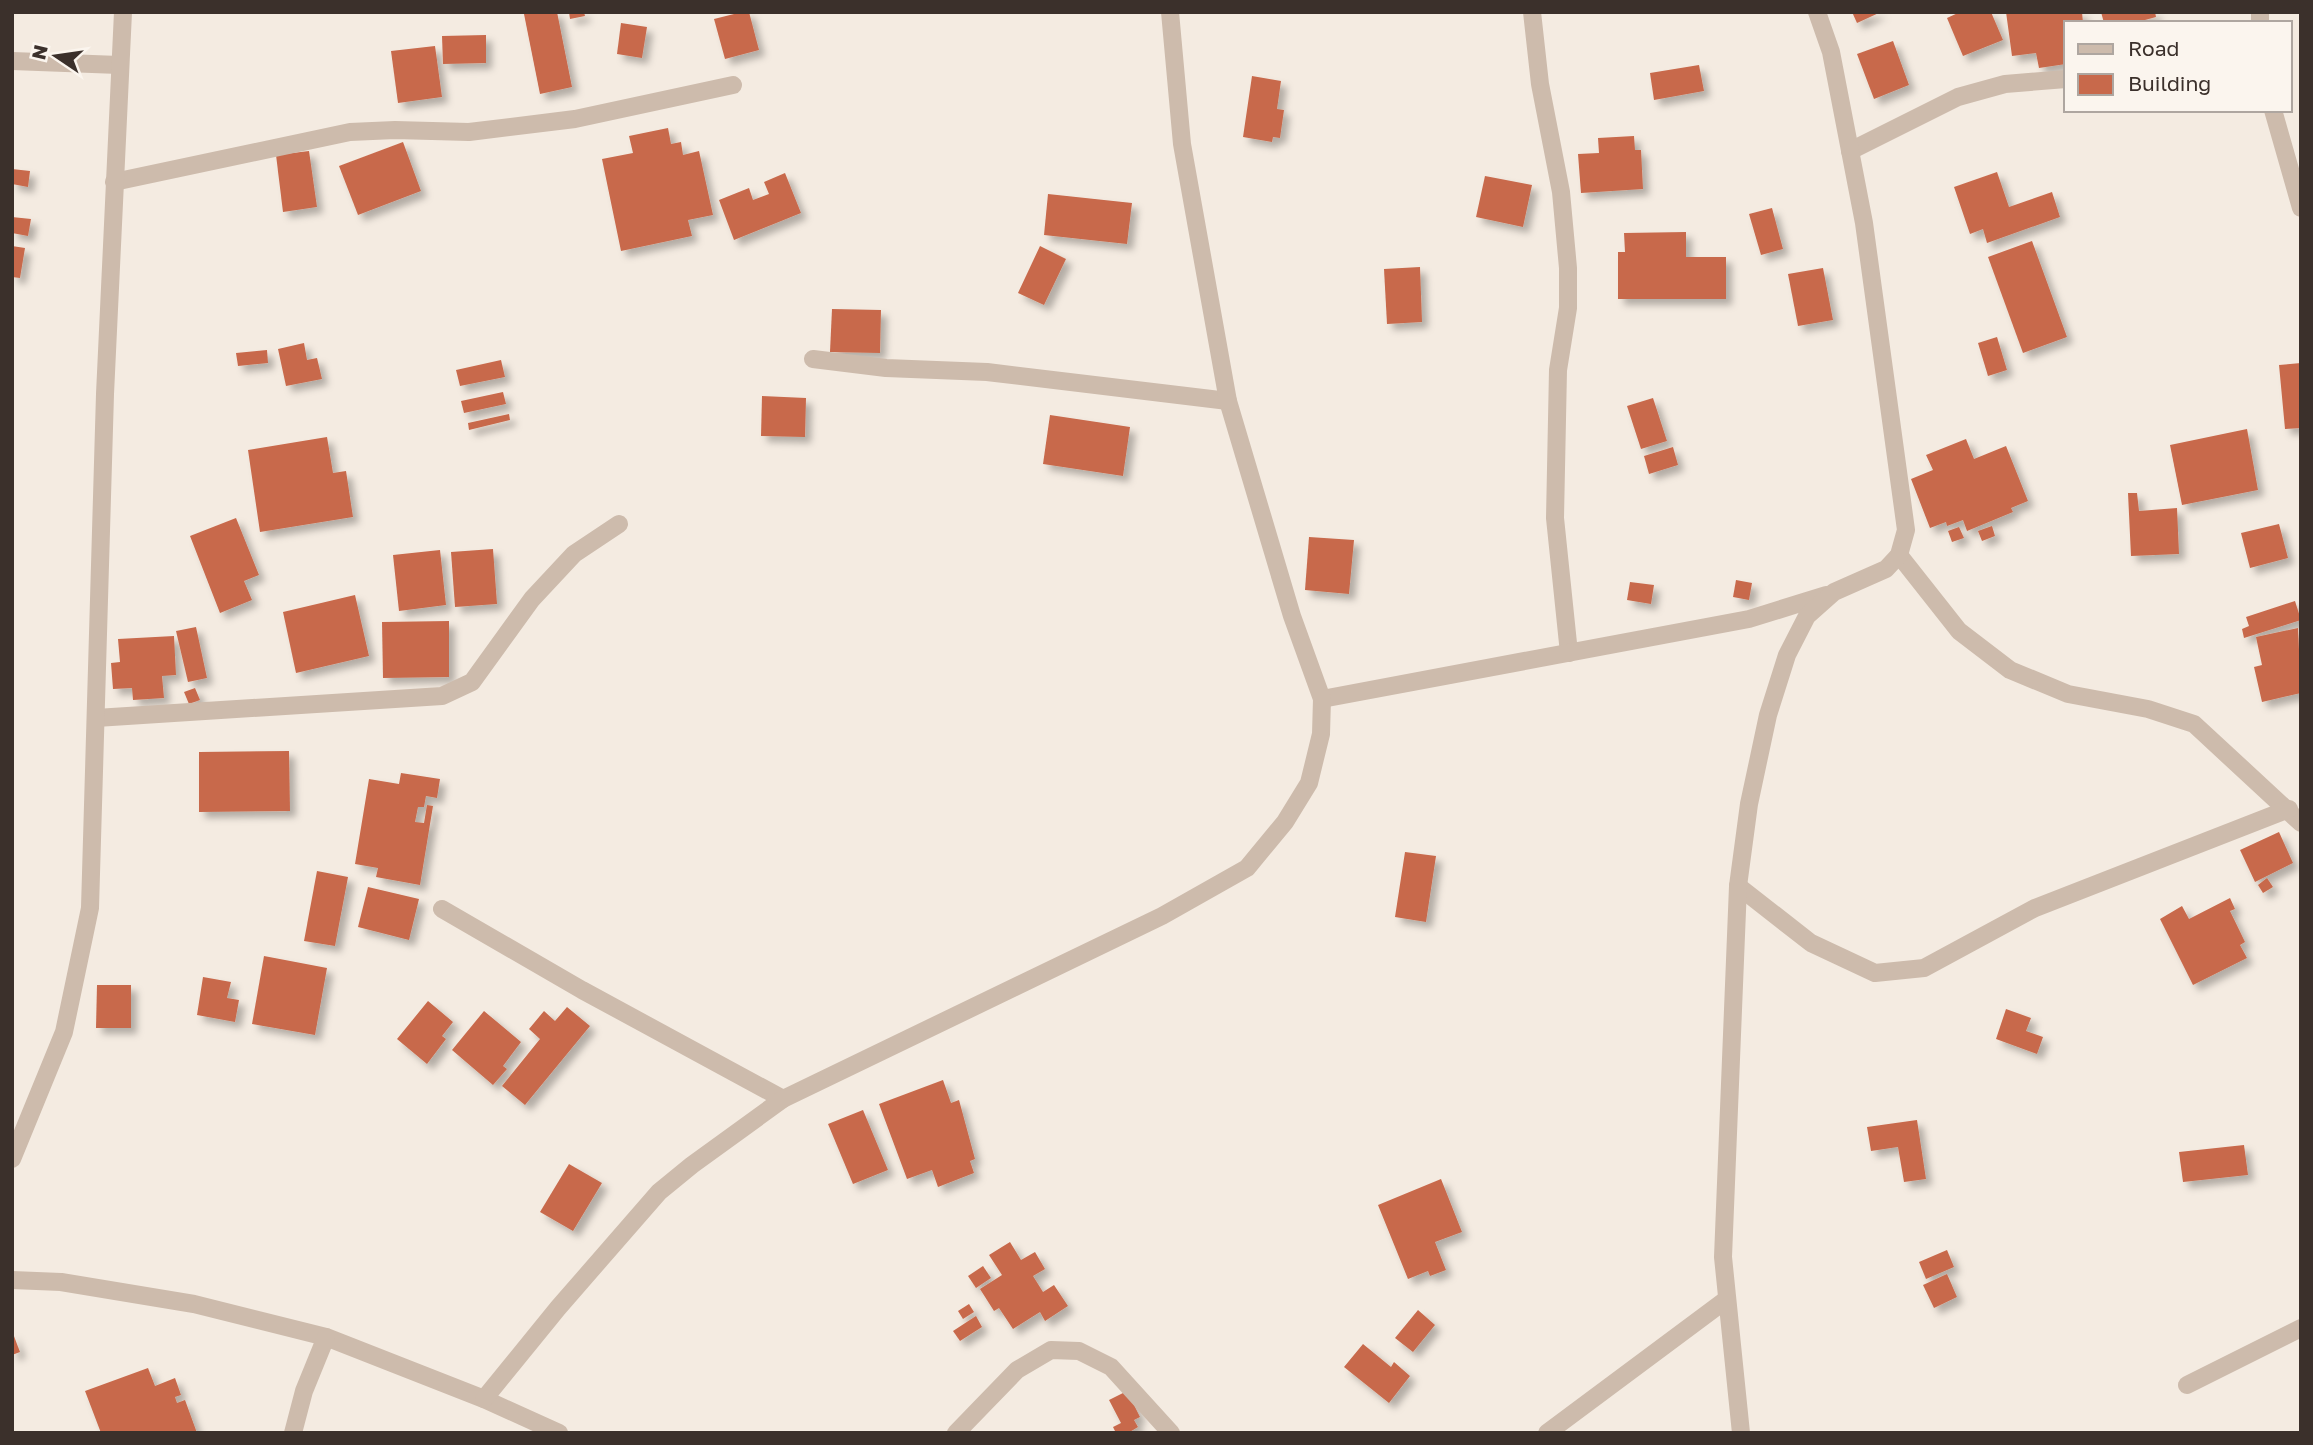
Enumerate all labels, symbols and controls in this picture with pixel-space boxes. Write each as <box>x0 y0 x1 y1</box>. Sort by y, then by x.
north arrow <box>21 21 91 91</box>
legend <box>2064 21 2292 112</box>
text: Road <box>2128 35 2179 61</box>
text: N <box>26 42 52 62</box>
text: Building <box>2128 70 2211 96</box>

